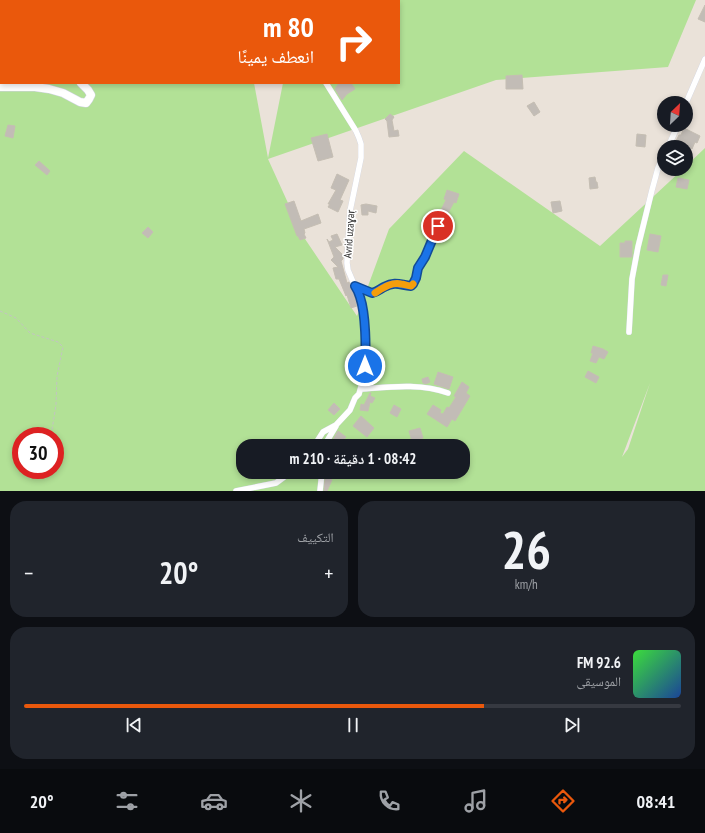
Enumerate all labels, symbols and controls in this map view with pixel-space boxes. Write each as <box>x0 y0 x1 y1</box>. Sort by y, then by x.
text: 80 m <box>263 8 314 45</box>
icon: right <box>328 16 380 68</box>
text: انعطف يمينًا <box>238 45 314 68</box>
north arrow <box>657 96 693 132</box>
map controls <box>657 96 693 176</box>
button: layers <box>657 140 693 176</box>
street label: Avrid uzaɣaṛ <box>340 209 358 259</box>
pin <box>421 209 455 243</box>
icon: arrive <box>427 215 449 237</box>
position arrow <box>344 345 386 387</box>
speed limit sign: 30 <box>12 427 64 479</box>
text: 08:42 · 1 دقيقة · 210 m <box>289 449 417 468</box>
text: 26 <box>501 516 551 583</box>
text: التكييف <box>297 529 334 546</box>
text: 20° <box>159 553 199 592</box>
text: − <box>24 559 33 587</box>
text: + <box>324 559 333 587</box>
text: km/h <box>515 576 538 593</box>
text: 92.6 FM <box>577 653 621 672</box>
text: الموسيقى <box>577 673 621 690</box>
icon: previous <box>123 714 145 736</box>
icon: pause <box>342 714 364 736</box>
icon: next <box>561 714 583 736</box>
icon: filters <box>113 787 141 815</box>
icon: car <box>200 787 228 815</box>
icon: climate <box>287 787 315 815</box>
icon: phone <box>375 787 403 815</box>
icon: music <box>462 787 490 815</box>
icon: directions <box>549 787 577 815</box>
text: 20° <box>30 790 53 813</box>
text: 08:41 <box>636 790 675 813</box>

